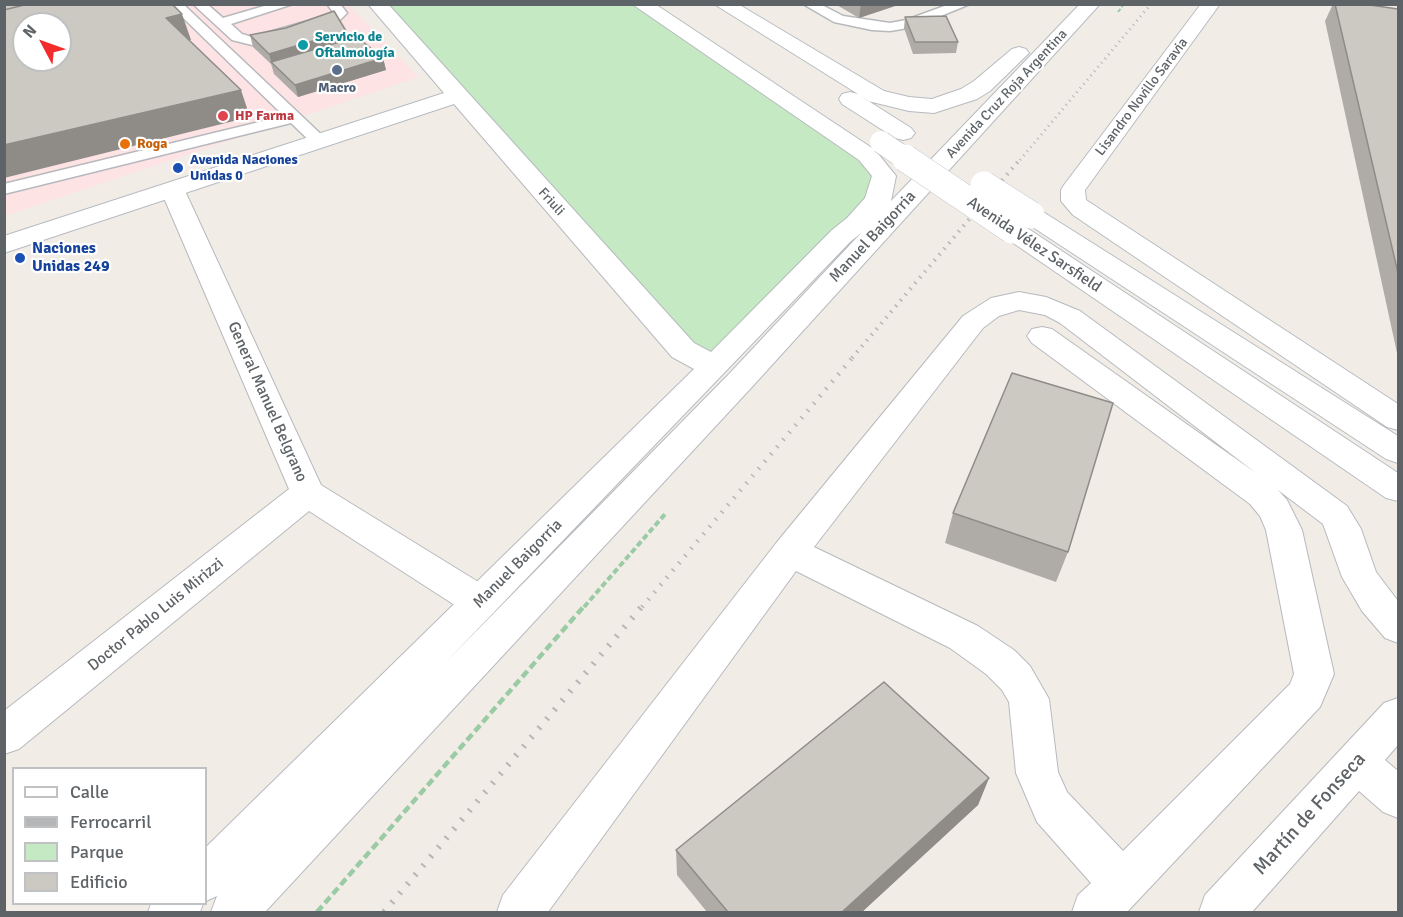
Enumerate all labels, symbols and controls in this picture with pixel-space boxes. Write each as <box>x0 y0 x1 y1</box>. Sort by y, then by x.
north arrow <box>12 12 72 72</box>
text: N <box>19 21 41 42</box>
street label: Avenida Cruz Roja Argentina <box>943 26 1071 162</box>
place label: Servicio de Oftalmología <box>315 29 395 62</box>
street label: Lisandro Novillo Saravia <box>1092 35 1192 159</box>
marker: Servicio de Oftalmología <box>296 38 310 52</box>
marker: Macro <box>330 63 344 77</box>
place label: Macro <box>318 80 356 96</box>
place label: HP Farma <box>235 108 294 124</box>
marker: HP Farma <box>216 109 230 123</box>
place label: Roga <box>137 136 167 152</box>
marker: Roga <box>118 137 132 151</box>
place label: Avenida Naciones Unidas 0 <box>190 152 298 184</box>
marker: Avenida Naciones Unidas 0 <box>171 161 185 175</box>
street label: Friuli <box>534 185 568 219</box>
street label: Manuel Baigorria <box>826 187 920 287</box>
street label: Avenida Vélez Sarsfield <box>963 193 1105 297</box>
place label: Naciones Unidas 249 <box>32 239 110 277</box>
marker: Naciones Unidas 249 <box>13 251 27 265</box>
street label: General Manuel Belgrano <box>223 319 311 485</box>
street label: Manuel Baigorria <box>469 515 567 613</box>
street label: Doctor Pablo Luis Mirizzi <box>84 554 228 676</box>
street label: Martín de Fonseca <box>1249 748 1371 880</box>
legend <box>12 767 207 905</box>
text: Calle <box>70 781 109 803</box>
text: Ferrocarril <box>70 811 151 833</box>
text: Parque <box>70 841 124 863</box>
text: Edificio <box>70 871 128 893</box>

